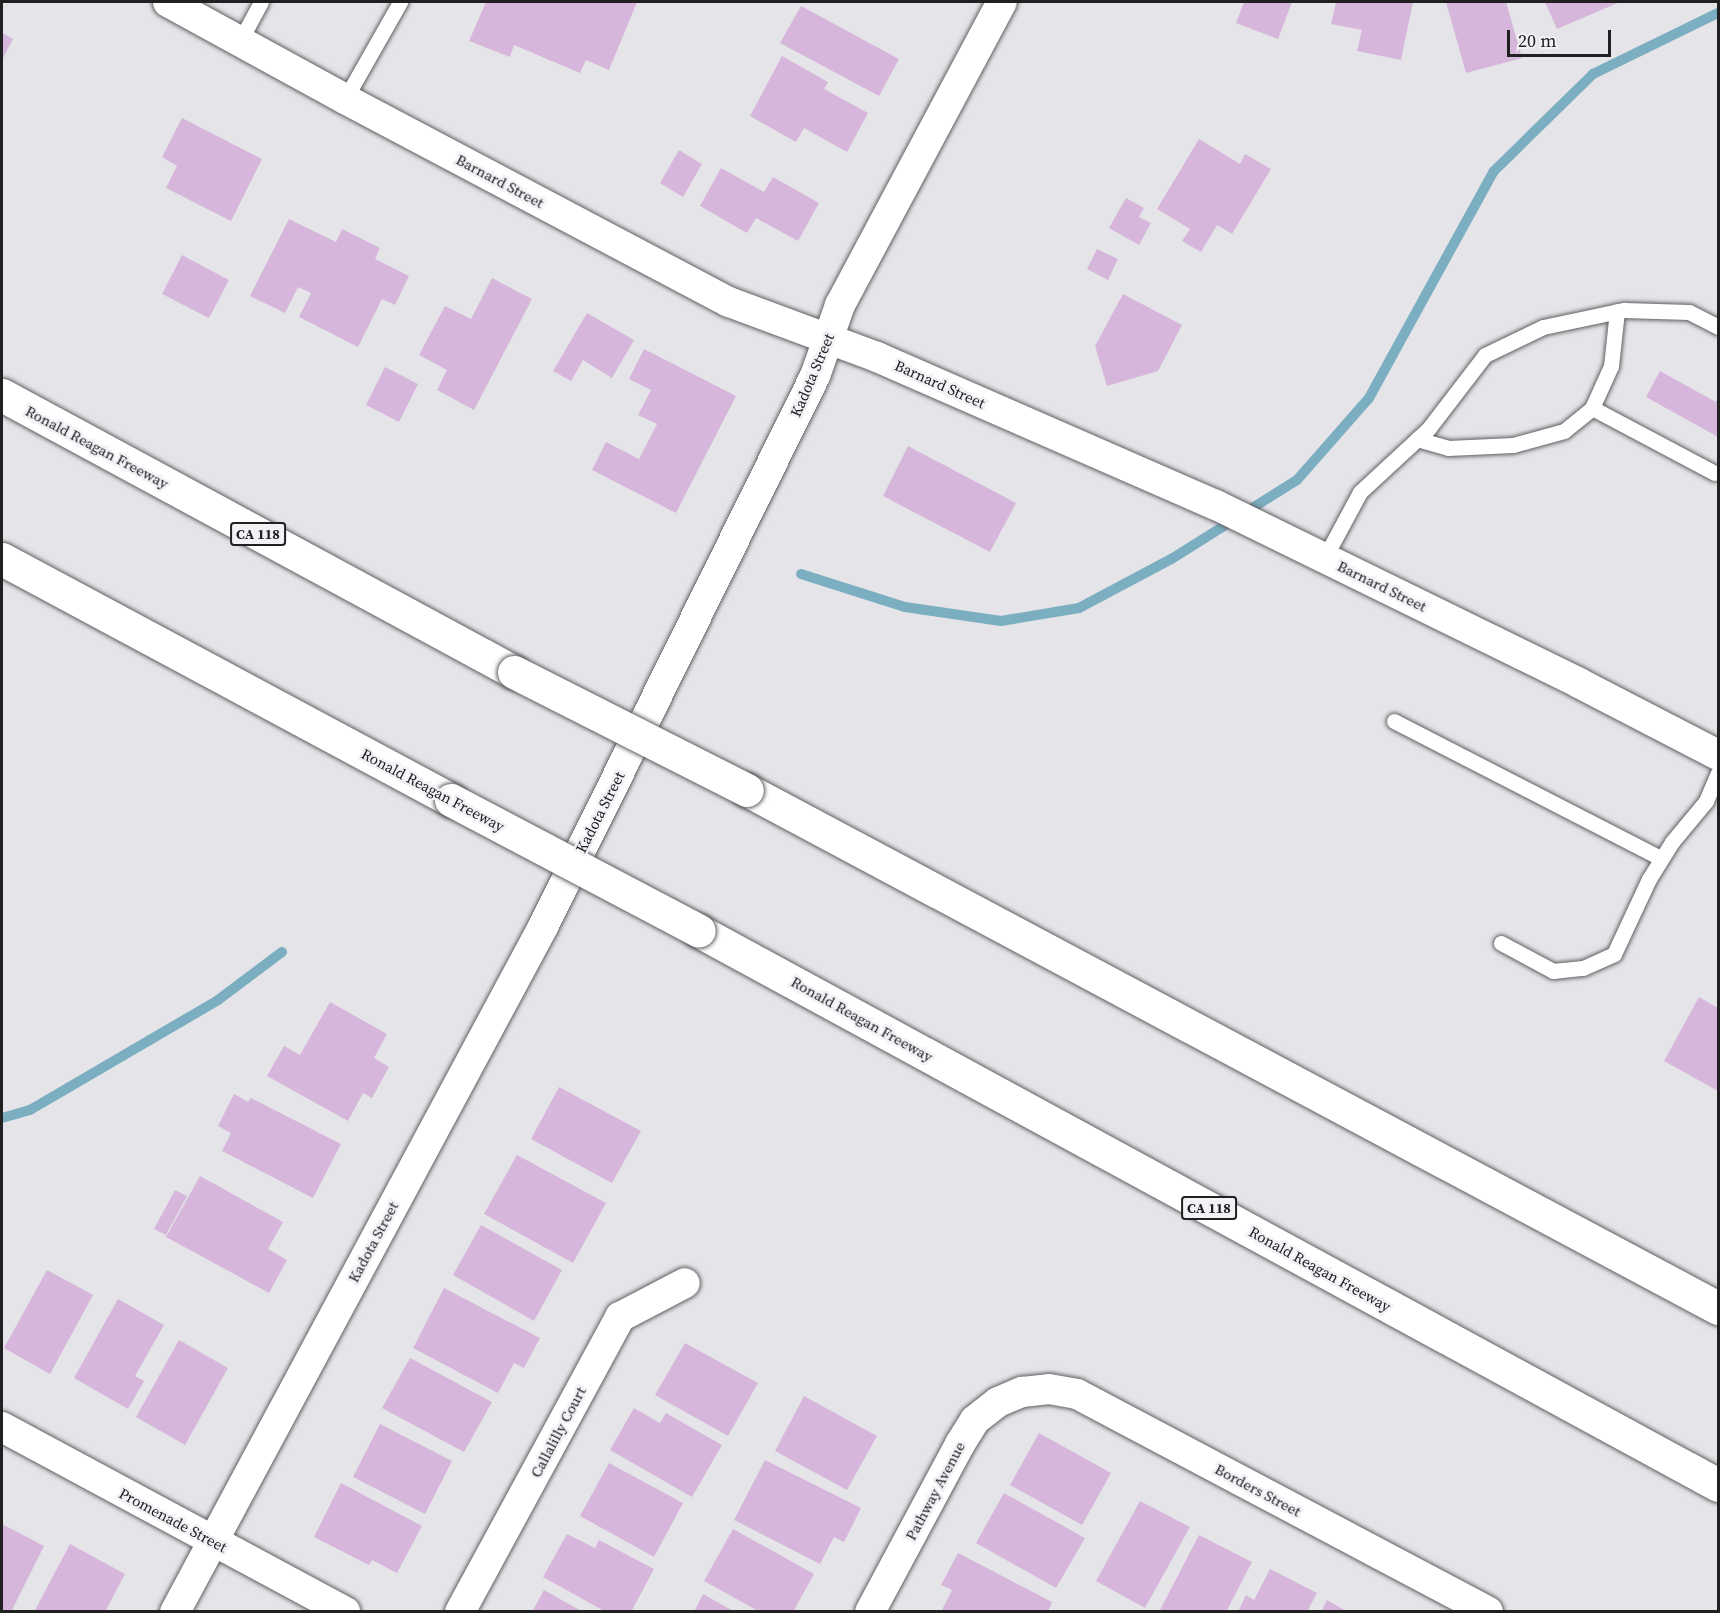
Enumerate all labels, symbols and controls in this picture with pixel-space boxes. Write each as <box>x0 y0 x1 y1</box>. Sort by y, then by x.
scale bar <box>1510 18 1614 56</box>
text: 20 m <box>1518 28 1556 53</box>
street label: Barnard Street <box>453 150 547 212</box>
street label: Kadota Street <box>786 331 838 419</box>
street label: Barnard Street <box>892 356 988 412</box>
street label: Ronald Reagan Freeway <box>22 402 172 492</box>
road number: CA 118 <box>230 523 286 545</box>
street label: Barnard Street <box>1334 557 1430 615</box>
street label: Ronald Reagan Freeway <box>358 745 508 835</box>
street label: Kadota Street <box>572 768 628 856</box>
street label: Ronald Reagan Freeway <box>788 972 936 1066</box>
road number: CA 118 <box>1180 1197 1238 1219</box>
street label: Kadota Street <box>344 1199 402 1285</box>
street label: Ronald Reagan Freeway <box>1246 1222 1394 1316</box>
street label: Callalilly Court <box>527 1384 589 1480</box>
street label: Pathway Avenue <box>901 1439 969 1543</box>
street label: Borders Street <box>1212 1460 1304 1520</box>
street label: Promenade Street <box>116 1484 230 1556</box>

